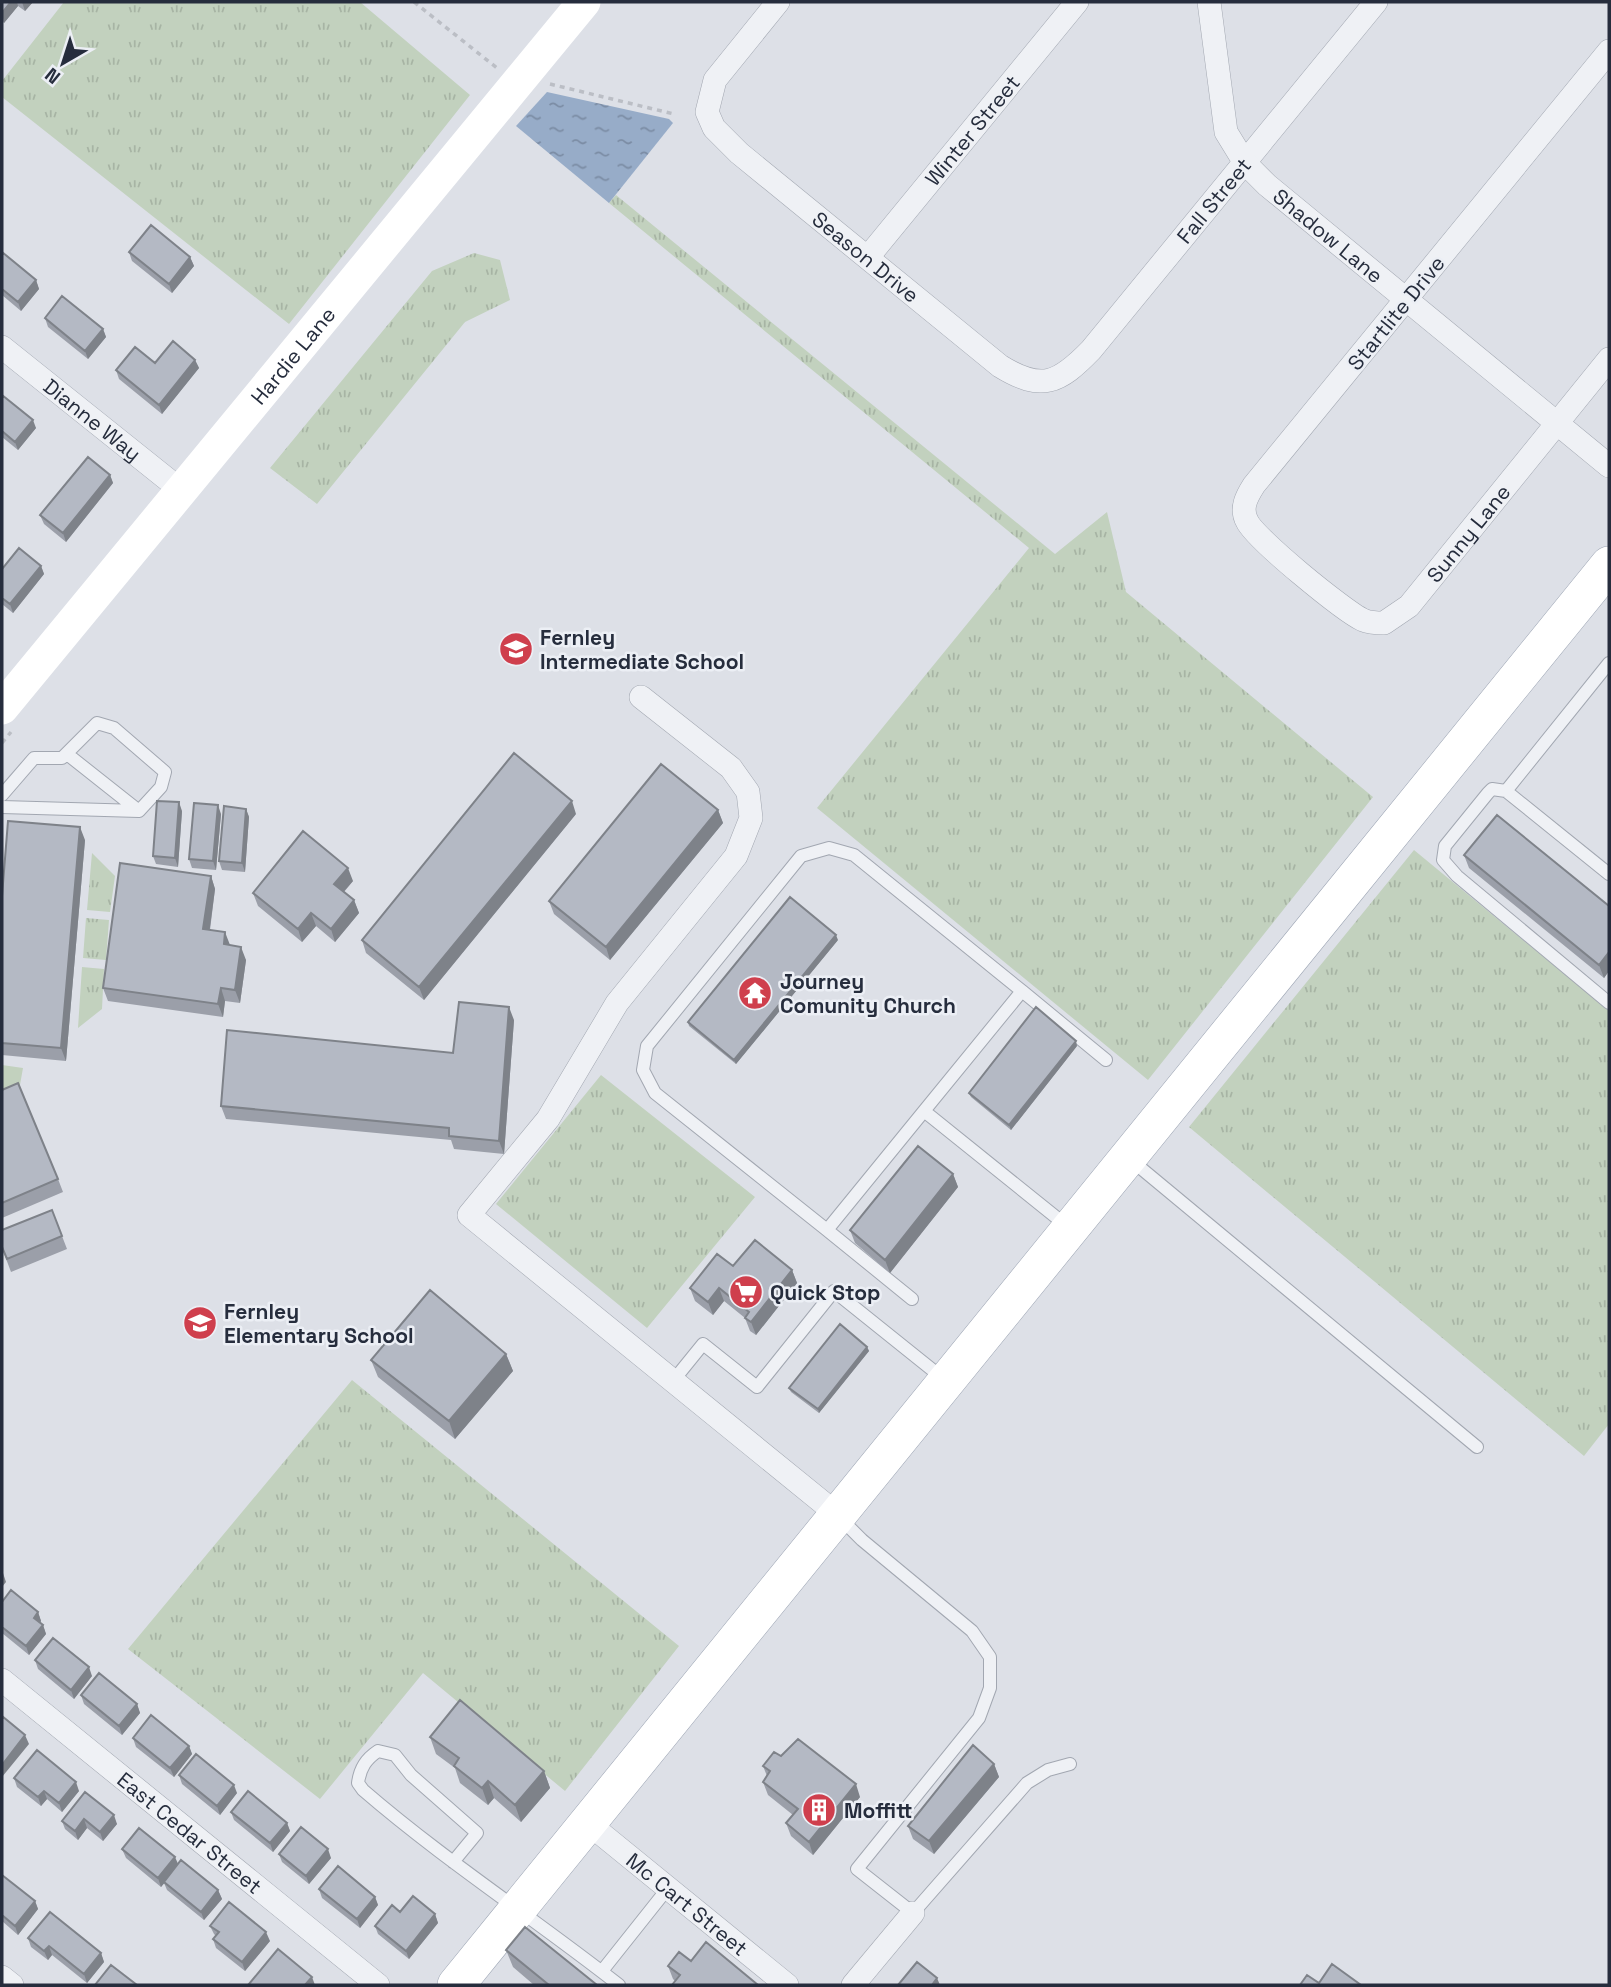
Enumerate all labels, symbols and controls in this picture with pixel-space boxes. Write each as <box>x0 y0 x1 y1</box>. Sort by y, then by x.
north arrow <box>28 28 98 98</box>
text: N <box>40 62 65 90</box>
street label: Winter Street <box>919 69 1025 191</box>
street label: Fall Street <box>1170 152 1257 249</box>
street label: Shadow Lane <box>1268 182 1389 289</box>
street label: Season Drive <box>807 205 925 308</box>
street label: Startlite Drive <box>1342 250 1450 376</box>
street label: Hardie Lane <box>244 301 341 410</box>
street label: Dianne Way <box>38 372 147 467</box>
street label: Sunny Lane <box>1420 479 1516 588</box>
place label: Fernley Intermediate School <box>540 624 744 675</box>
school or university icon: Fernley Intermediate School <box>497 630 535 668</box>
place label: Journey Comunity Church <box>780 968 956 1019</box>
temple icon: Journey Comunity Church <box>736 974 774 1012</box>
supermarket icon: Quick Stop <box>727 1273 765 1311</box>
place label: Quick Stop <box>770 1279 880 1306</box>
place label: Fernley Elementary School <box>224 1298 414 1349</box>
school or university icon: Fernley Elementary School <box>181 1304 219 1342</box>
street label: East Cedar Street <box>112 1766 268 1899</box>
building icon: Moffitt <box>800 1791 838 1829</box>
place label: Moffitt <box>844 1797 912 1824</box>
street label: Mc Cart Street <box>621 1846 754 1961</box>

